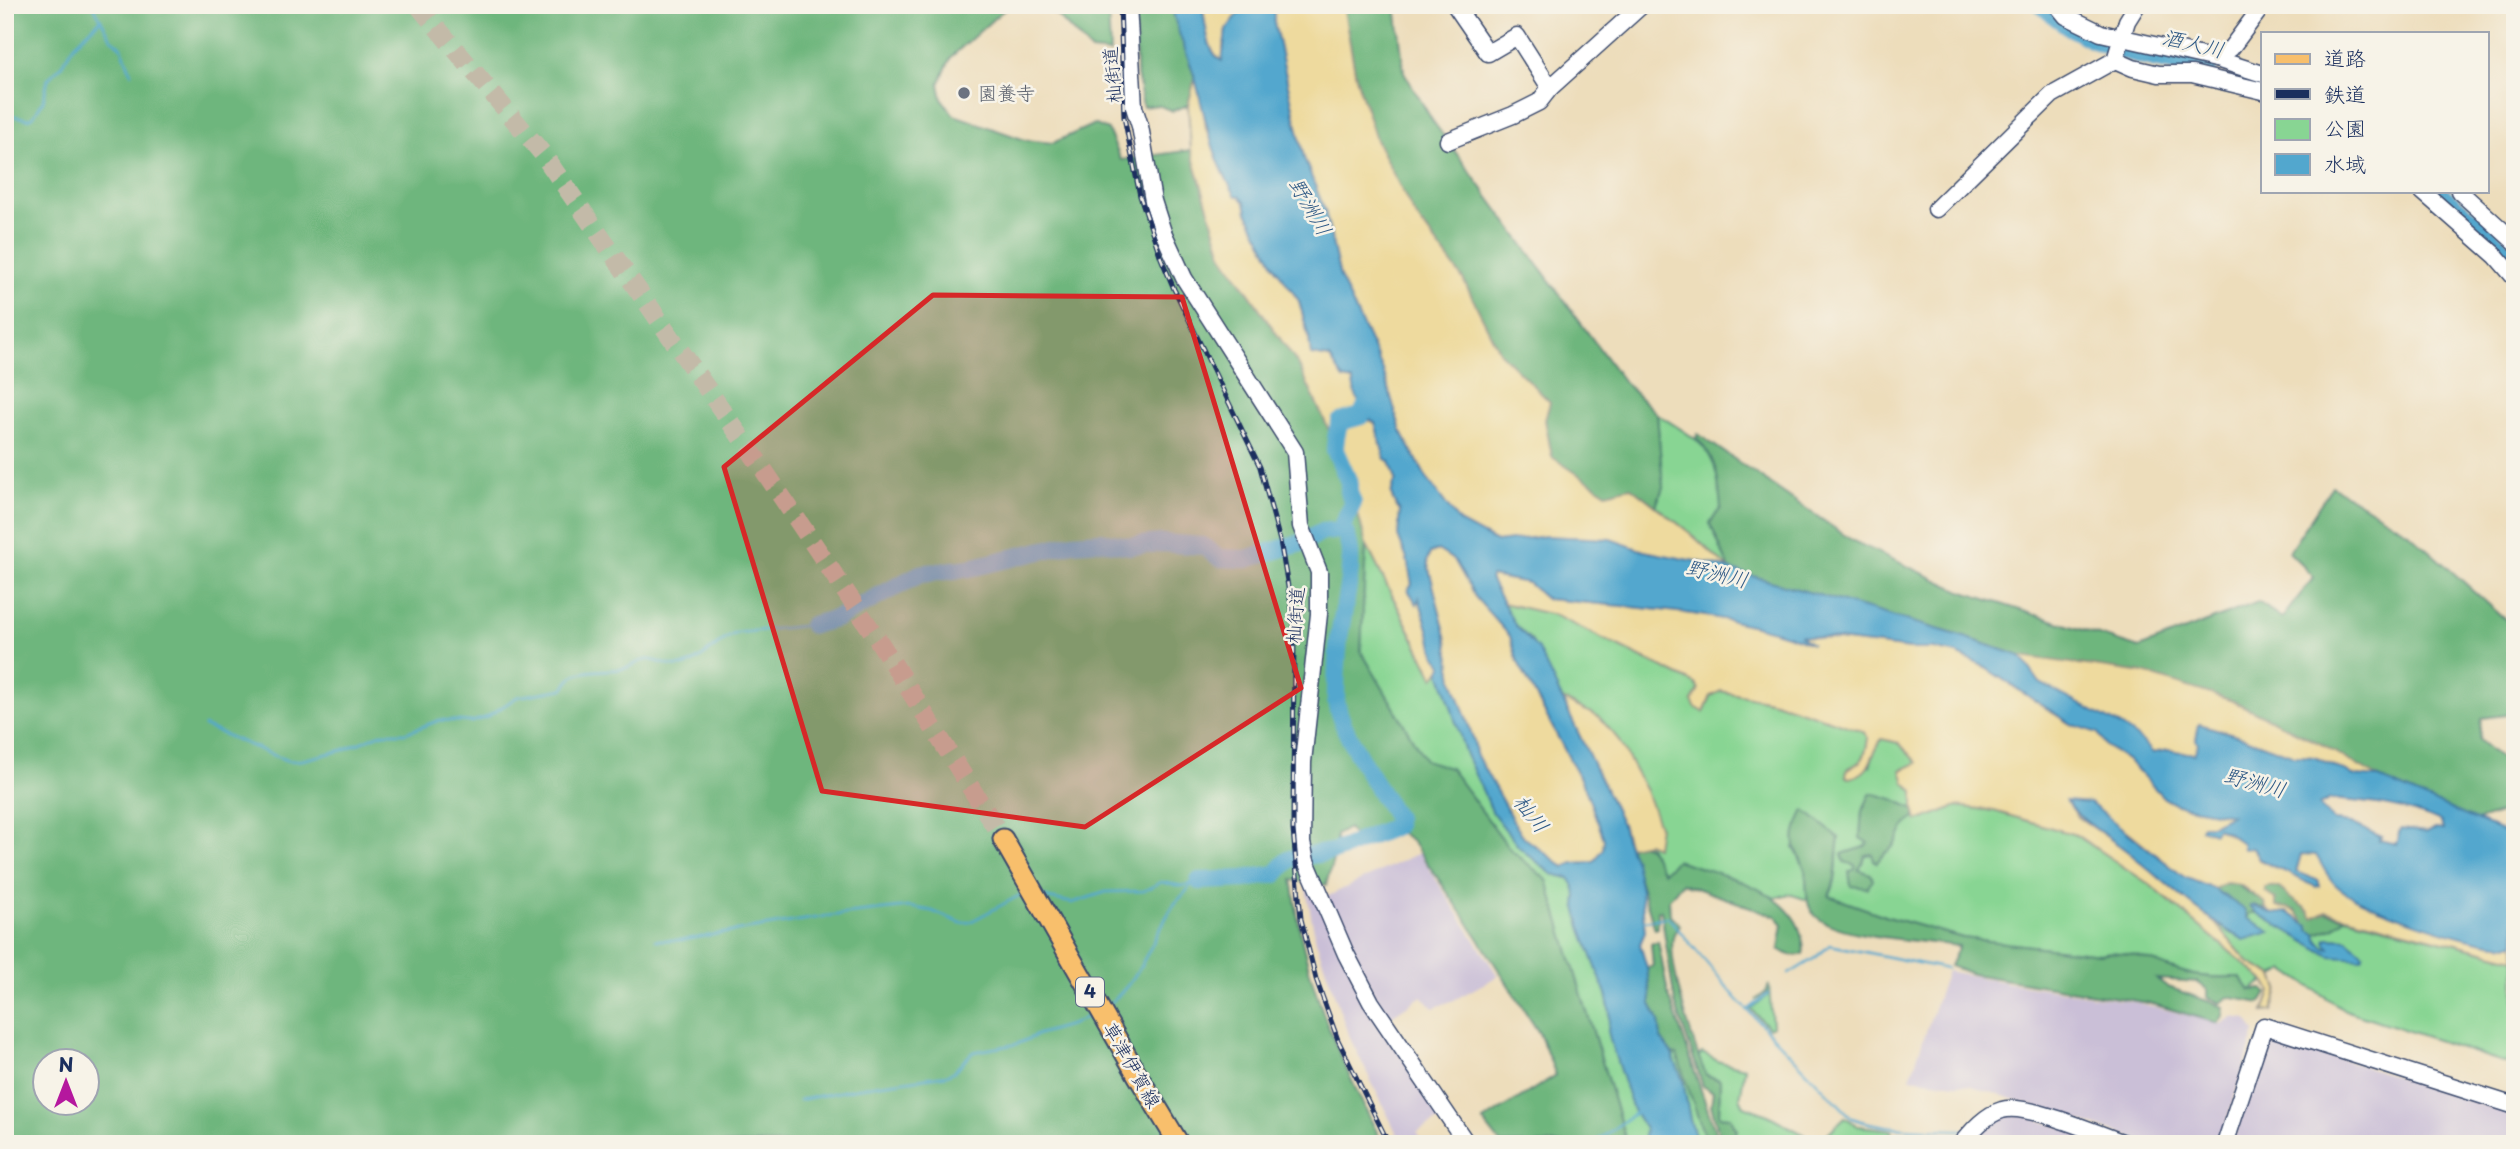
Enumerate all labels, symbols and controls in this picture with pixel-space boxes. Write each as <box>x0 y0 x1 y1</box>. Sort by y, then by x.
water label: 酒人川 <box>2159 19 2228 65</box>
legend <box>2261 32 2488 192</box>
text: 道路 <box>2324 41 2366 73</box>
street label: 杣街道 <box>1095 45 1127 105</box>
text: 鉄道 <box>2324 77 2366 109</box>
place label: 園養寺 <box>978 78 1035 106</box>
marker: 園養寺 <box>956 85 972 101</box>
text: 公園 <box>2324 111 2366 143</box>
text: 水域 <box>2324 147 2366 179</box>
water label: 野洲川 <box>1282 171 1341 241</box>
water label: 野洲川 <box>1683 549 1752 595</box>
street label: 杣街道 <box>1278 586 1310 644</box>
water label: 野洲川 <box>2221 757 2290 805</box>
water label: 杣川 <box>1507 786 1558 839</box>
road number: 4 <box>1076 978 1104 1007</box>
street label: 草津伊賀線 <box>1097 1016 1169 1113</box>
north arrow <box>32 1048 102 1118</box>
text: N <box>58 1050 74 1078</box>

